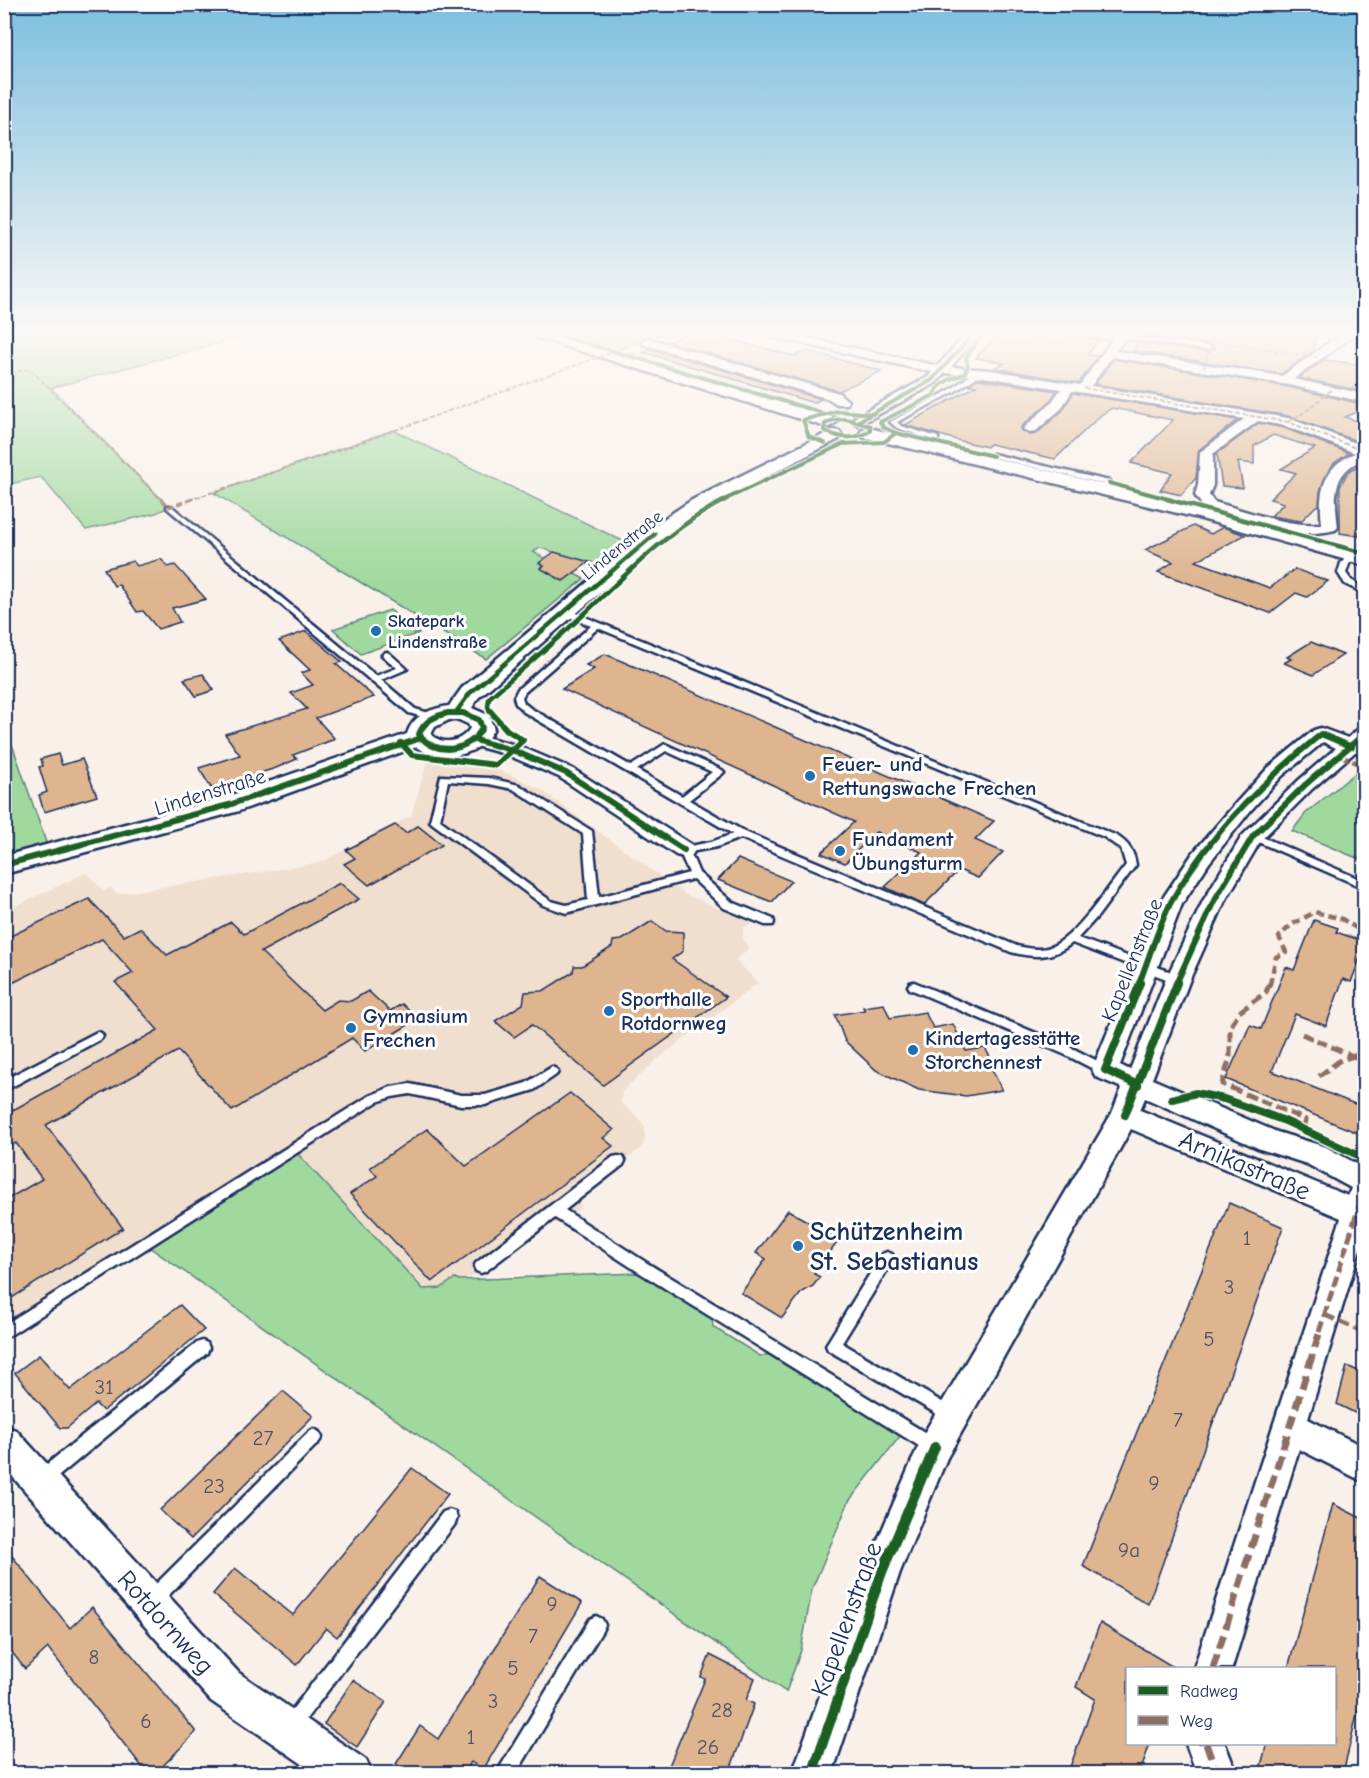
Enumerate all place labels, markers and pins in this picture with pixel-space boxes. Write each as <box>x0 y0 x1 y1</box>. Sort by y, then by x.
place label: Skatepark Lindenstraße <box>388 611 487 653</box>
marker: Skatepark Lindenstraße <box>369 624 383 638</box>
place label: Feuer- und Rettungswache Frechen <box>822 752 1037 800</box>
marker: Feuer- und Rettungswache Frechen <box>803 769 817 783</box>
place label: Fundament Übungsturm <box>852 827 963 875</box>
marker: Fundament Übungsturm <box>833 844 847 858</box>
place label: Sporthalle Rotdornweg <box>621 987 727 1035</box>
place label: Gymnasium Frechen <box>363 1004 468 1052</box>
marker: Sporthalle Rotdornweg <box>602 1004 616 1018</box>
marker: Gymnasium Frechen <box>344 1021 358 1035</box>
place label: Kindertagesstätte Storchennest <box>925 1026 1080 1074</box>
marker: Kindertagesstätte Storchennest <box>906 1043 920 1057</box>
place label: Schützenheim St. Sebastianus <box>810 1217 978 1277</box>
marker: Schützenheim St. Sebastianus <box>791 1239 805 1253</box>

